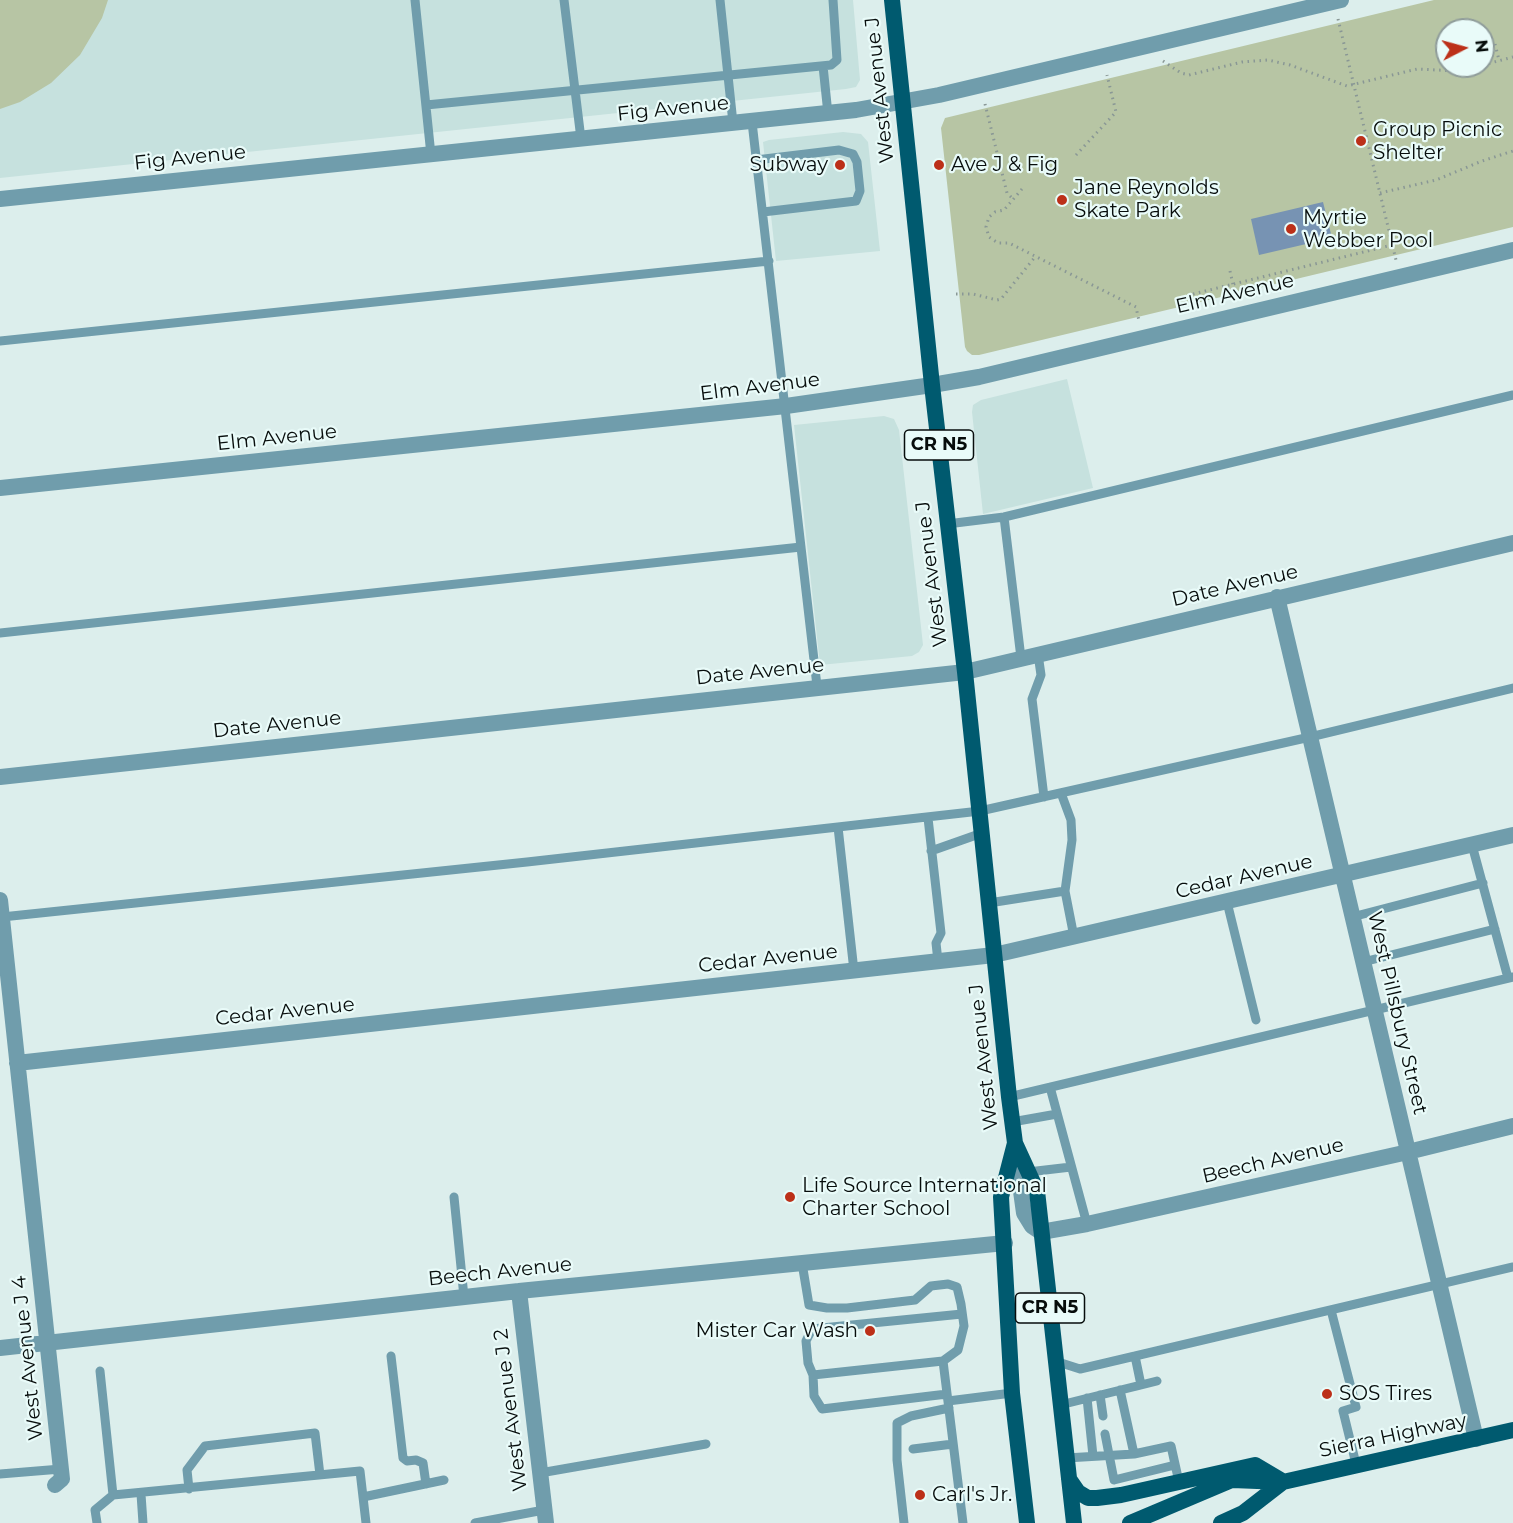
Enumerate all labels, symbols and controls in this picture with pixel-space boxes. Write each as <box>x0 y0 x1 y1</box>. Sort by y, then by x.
street label: West Avenue J <box>860 16 900 164</box>
north arrow <box>1435 18 1495 78</box>
text: N <box>1471 39 1492 54</box>
street label: Fig Avenue <box>616 91 730 127</box>
place label: Group Picnic Shelter <box>1373 118 1502 165</box>
marker: Group Picnic Shelter <box>1354 134 1368 148</box>
street label: Fig Avenue <box>133 140 247 176</box>
place label: Subway <box>750 153 828 177</box>
place label: Ave J & Fig <box>951 153 1058 177</box>
marker: Subway <box>833 158 847 172</box>
marker: Ave J & Fig <box>932 158 946 172</box>
place label: Jane Reynolds Skate Park <box>1074 176 1219 223</box>
marker: Jane Reynolds Skate Park <box>1055 193 1069 207</box>
place label: Myrtie Webber Pool <box>1303 206 1433 253</box>
marker: Myrtie Webber Pool <box>1284 222 1298 236</box>
street label: Elm Avenue <box>1173 269 1297 319</box>
street label: Elm Avenue <box>699 368 821 406</box>
street label: Elm Avenue <box>216 420 338 456</box>
road number: CR N5 <box>904 430 974 460</box>
street label: West Avenue J <box>911 500 953 648</box>
street label: Date Avenue <box>1170 560 1300 612</box>
street label: Date Avenue <box>695 653 825 691</box>
street label: Date Avenue <box>212 706 342 744</box>
street label: Cedar Avenue <box>1173 850 1315 904</box>
street label: West Pillsbury Street <box>1362 909 1432 1117</box>
street label: Cedar Avenue <box>697 940 839 978</box>
street label: West Avenue J <box>964 983 1004 1131</box>
street label: Cedar Avenue <box>214 993 356 1031</box>
street label: Beech Avenue <box>1200 1133 1346 1189</box>
place label: Life Source International Charter School <box>802 1174 1047 1221</box>
marker: Life Source International Charter School <box>783 1190 797 1204</box>
street label: Beech Avenue <box>427 1253 573 1291</box>
street label: West Avenue J 4 <box>7 1274 49 1442</box>
road number: CR N5 <box>1016 1293 1084 1323</box>
place label: Mister Car Wash <box>695 1319 858 1343</box>
marker: Mister Car Wash <box>863 1324 877 1338</box>
street label: West Avenue J 2 <box>489 1327 533 1493</box>
place label: SOS Tires <box>1339 1382 1432 1406</box>
marker: SOS Tires <box>1320 1387 1334 1401</box>
street label: Sierra Highway <box>1317 1409 1469 1463</box>
place label: Carl's Jr. <box>932 1483 1012 1507</box>
marker: Carl's Jr. <box>913 1488 927 1502</box>

